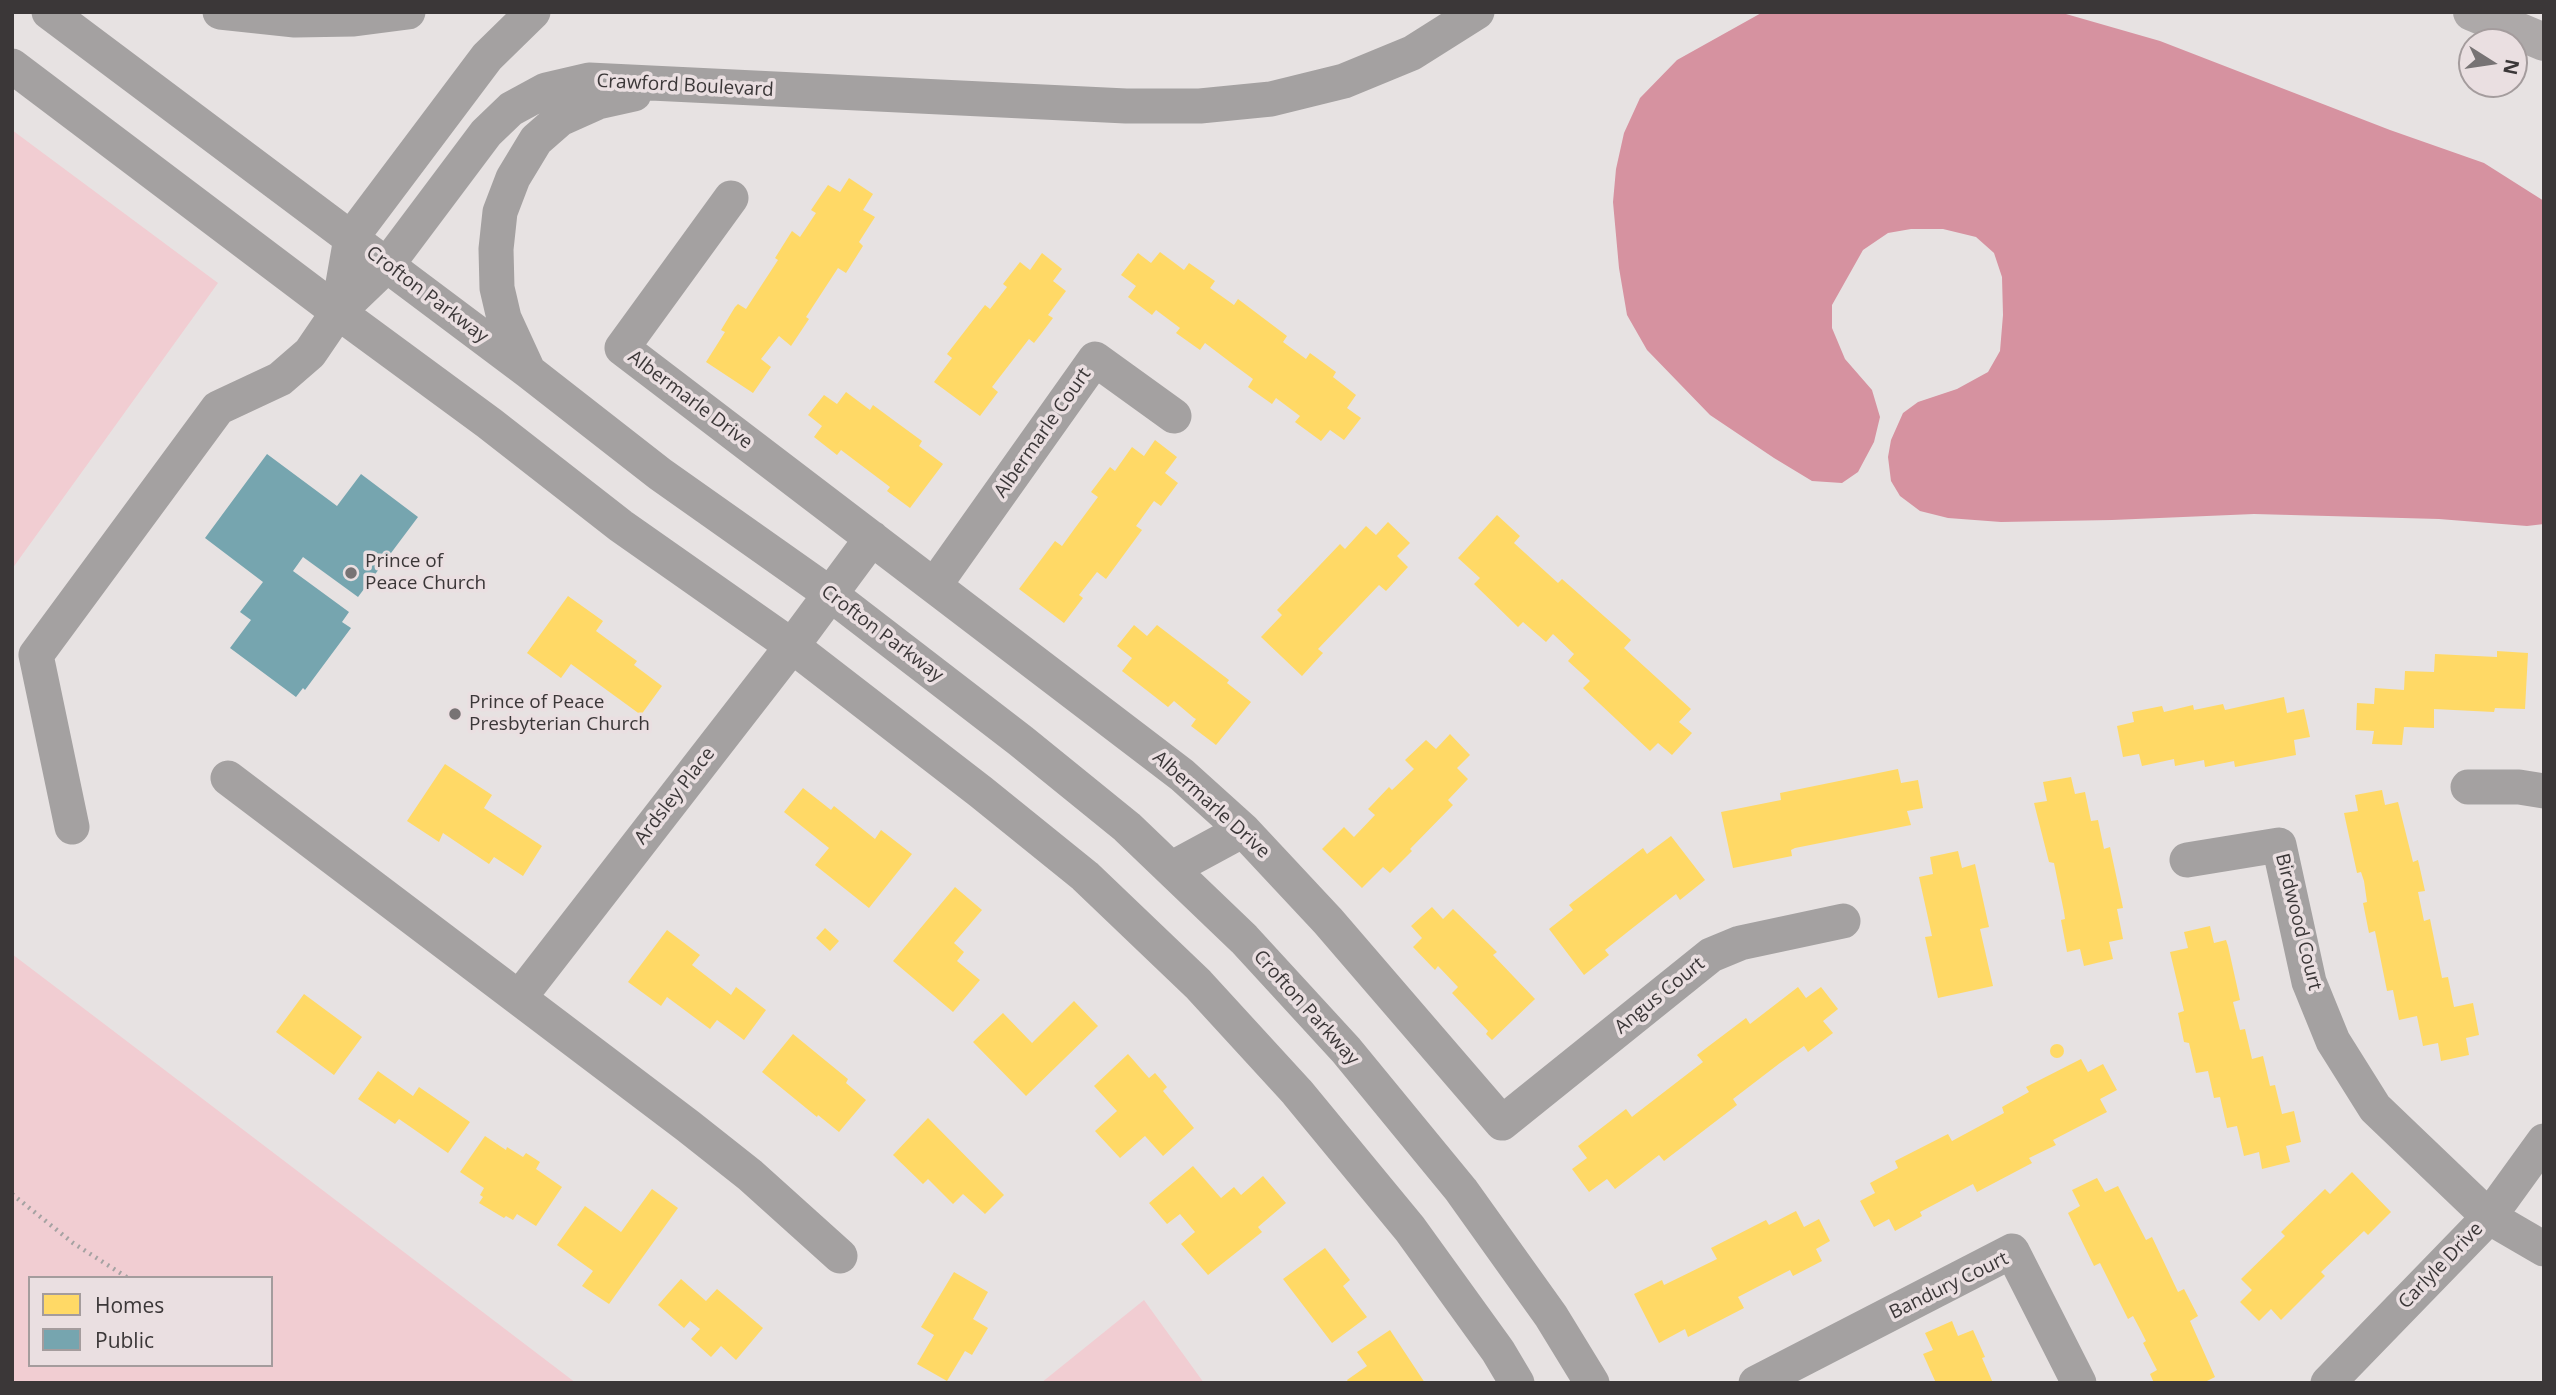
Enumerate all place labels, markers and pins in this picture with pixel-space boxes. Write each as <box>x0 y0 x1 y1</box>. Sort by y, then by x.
place label: Prince of Peace Church <box>365 551 486 595</box>
marker: Prince of Peace Church <box>343 565 359 581</box>
place label: Prince of Peace Presbyterian Church <box>469 692 650 736</box>
marker: Prince of Peace Presbyterian Church <box>447 706 463 722</box>

